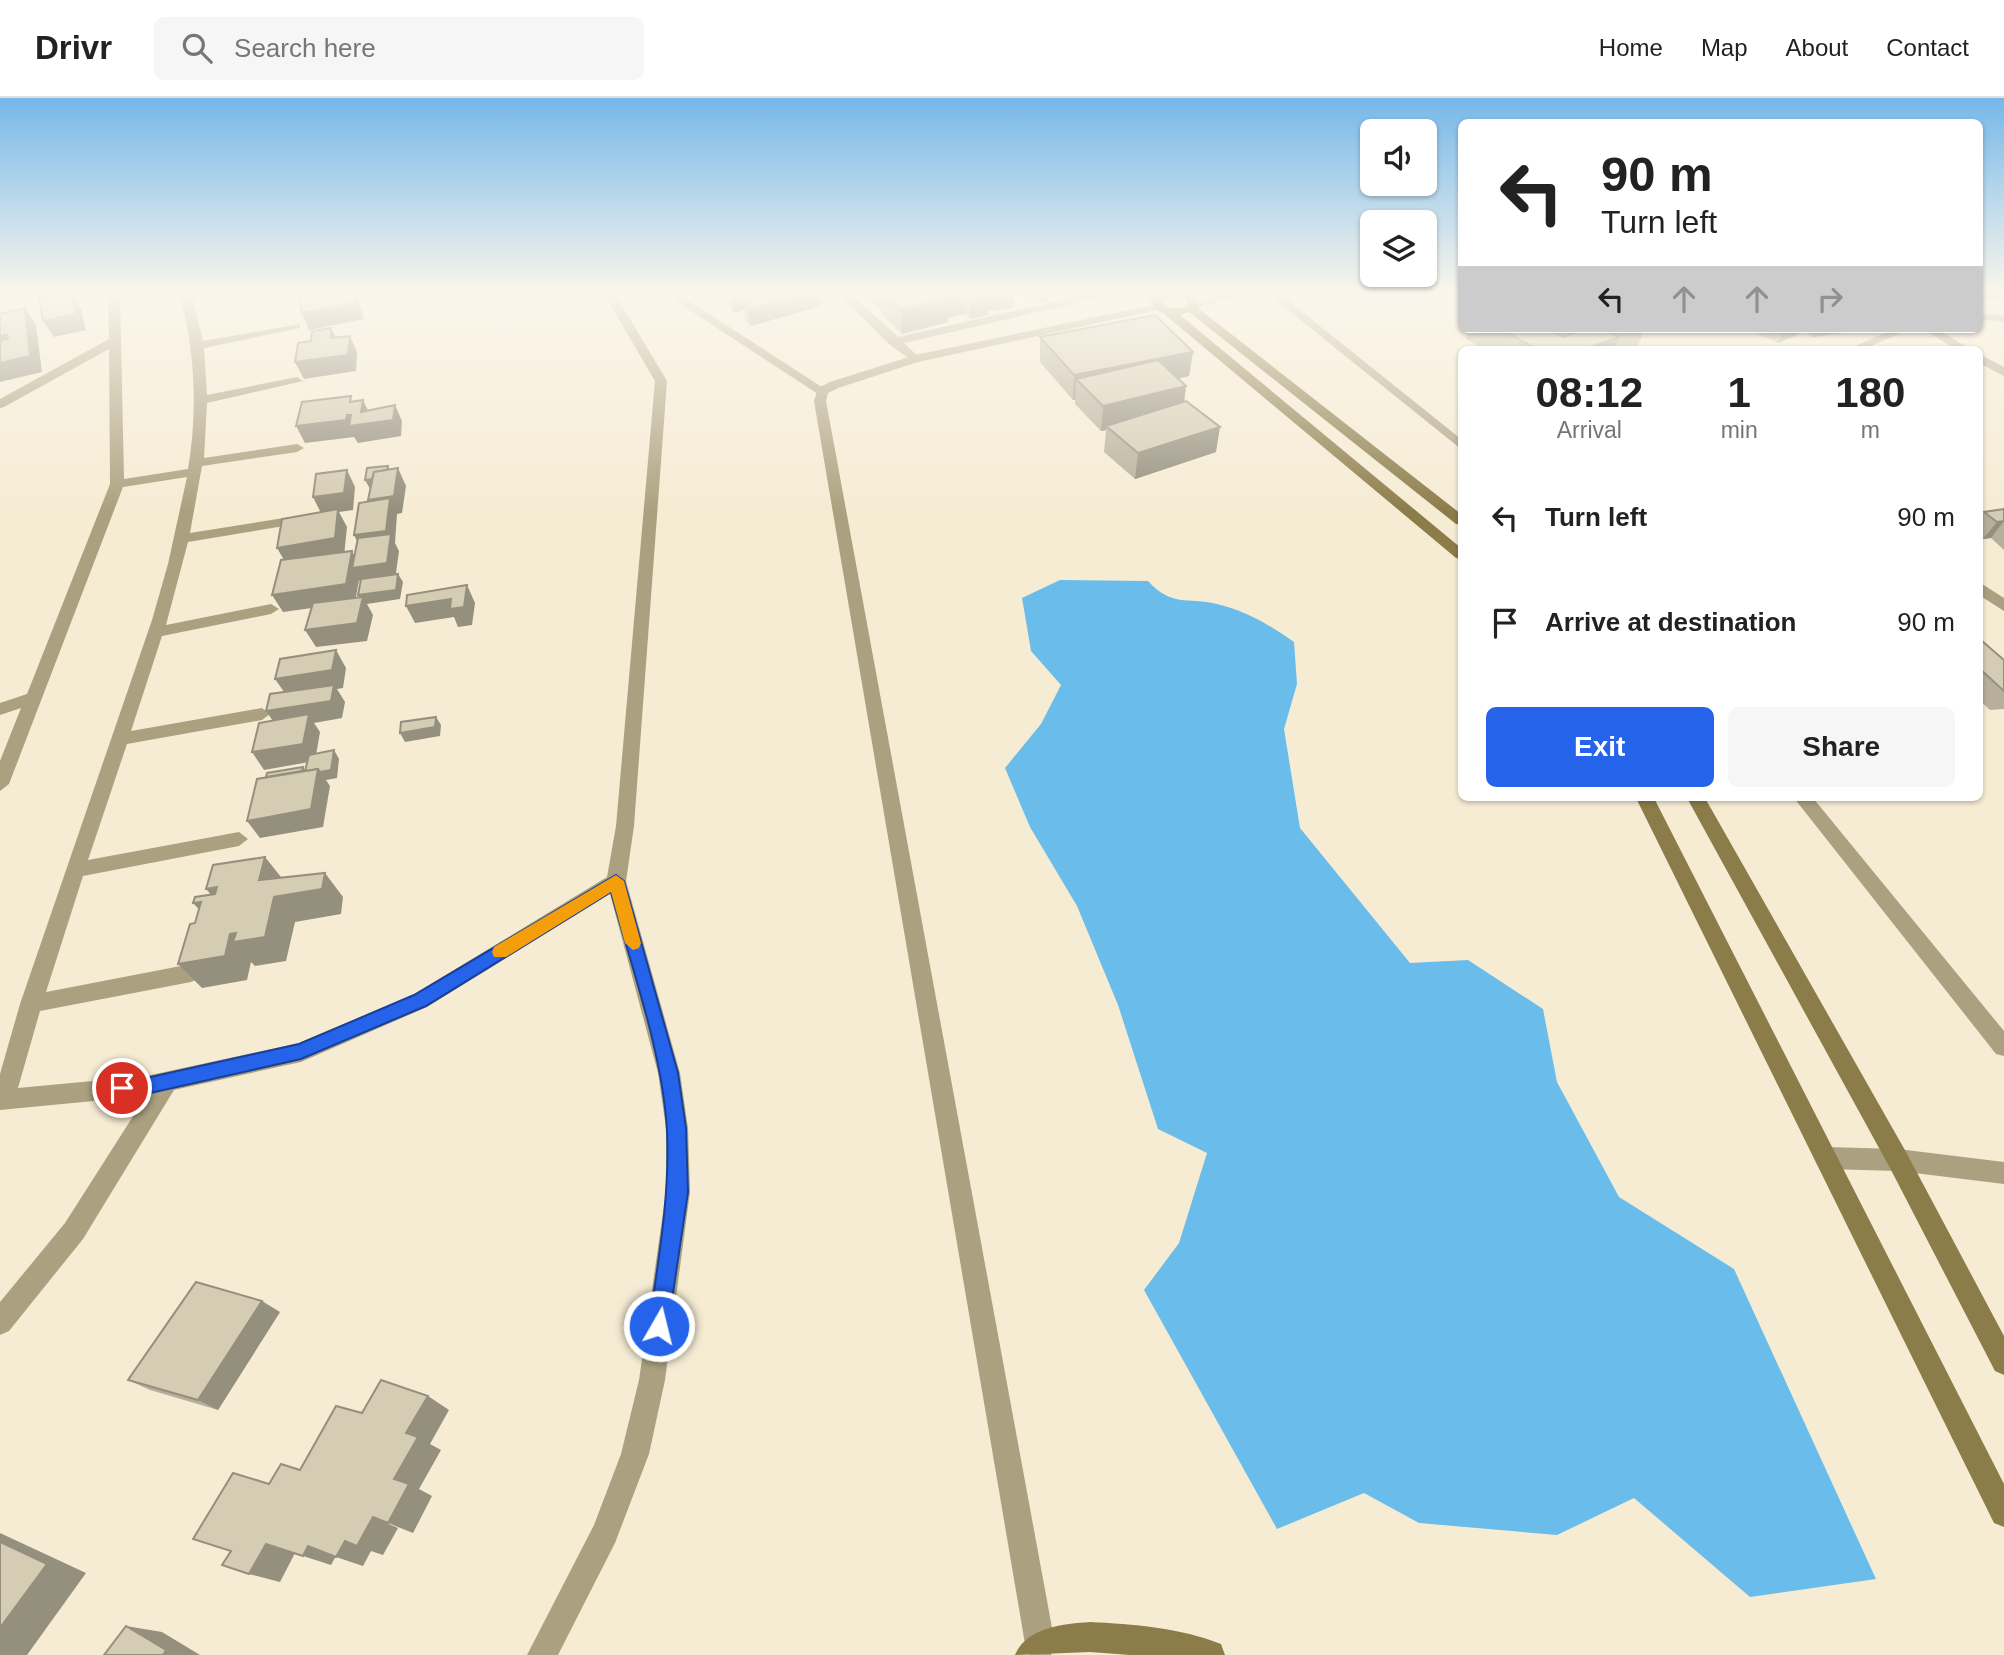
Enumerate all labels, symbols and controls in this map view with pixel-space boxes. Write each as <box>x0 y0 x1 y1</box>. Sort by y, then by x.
search box <box>154 17 644 80</box>
text: Drivr <box>35 29 112 66</box>
icon: search <box>178 29 216 67</box>
text: Search here <box>234 33 376 63</box>
text: Home <box>1599 34 1663 61</box>
text: Map <box>1701 34 1748 61</box>
text: About <box>1786 34 1848 61</box>
text: Contact <box>1886 34 1969 61</box>
map controls <box>1360 119 1437 287</box>
button: sound <box>1360 119 1437 196</box>
icon: left <box>1486 147 1577 238</box>
text: 90 m <box>1601 147 1713 201</box>
text: Turn left <box>1601 204 1717 240</box>
button: layers <box>1360 210 1437 287</box>
icon: left <box>1592 280 1630 318</box>
icon: ahead <box>1665 280 1703 318</box>
icon: ahead <box>1738 280 1776 318</box>
icon: right <box>1811 280 1849 318</box>
text: 08:12 <box>1536 369 1643 416</box>
text: 1 <box>1727 369 1751 416</box>
text: 180 <box>1835 369 1905 416</box>
text: Arrival <box>1557 417 1622 443</box>
text: min <box>1721 417 1758 443</box>
text: m <box>1861 417 1880 443</box>
icon: left <box>1486 499 1524 537</box>
text: Turn left <box>1545 502 1647 532</box>
text: 90 m <box>1897 502 1955 532</box>
icon: arrive <box>1486 604 1524 642</box>
text: Arrive at destination <box>1545 607 1796 637</box>
text: 90 m <box>1897 607 1955 637</box>
button: Exit <box>1486 707 1714 787</box>
button: Share <box>1728 707 1955 787</box>
pin <box>92 1058 152 1118</box>
icon: arrive <box>103 1069 141 1107</box>
position arrow <box>622 1289 696 1363</box>

